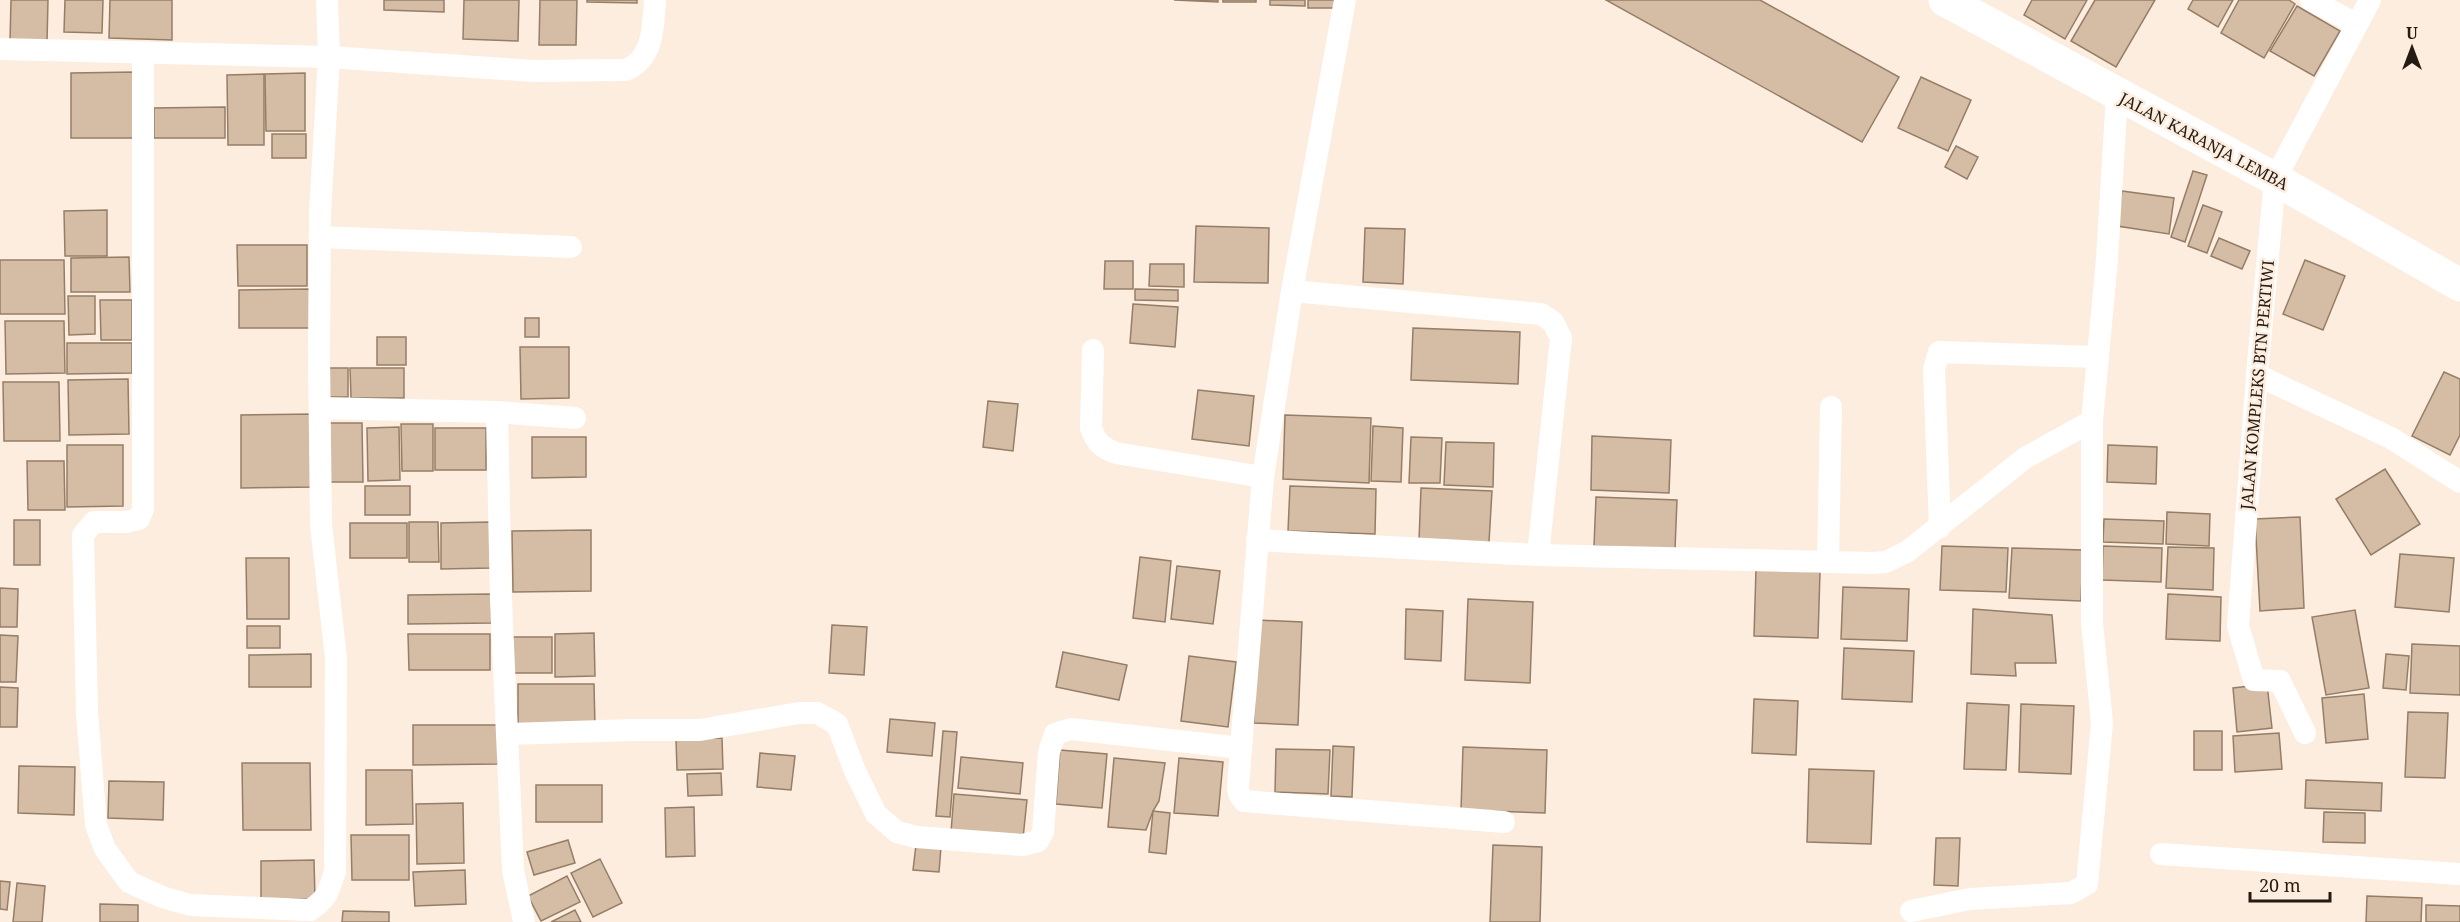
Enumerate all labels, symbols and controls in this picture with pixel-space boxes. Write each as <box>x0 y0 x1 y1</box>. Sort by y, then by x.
north arrow <box>2382 18 2442 78</box>
text: U <box>2406 22 2418 44</box>
street label: JALAN KARANJA LEMBA <box>2115 87 2293 195</box>
street label: JALAN KOMPLEKS BTN PERTIWI <box>2235 259 2279 512</box>
scale bar <box>2250 865 2330 903</box>
text: 20 m <box>2259 873 2301 897</box>

